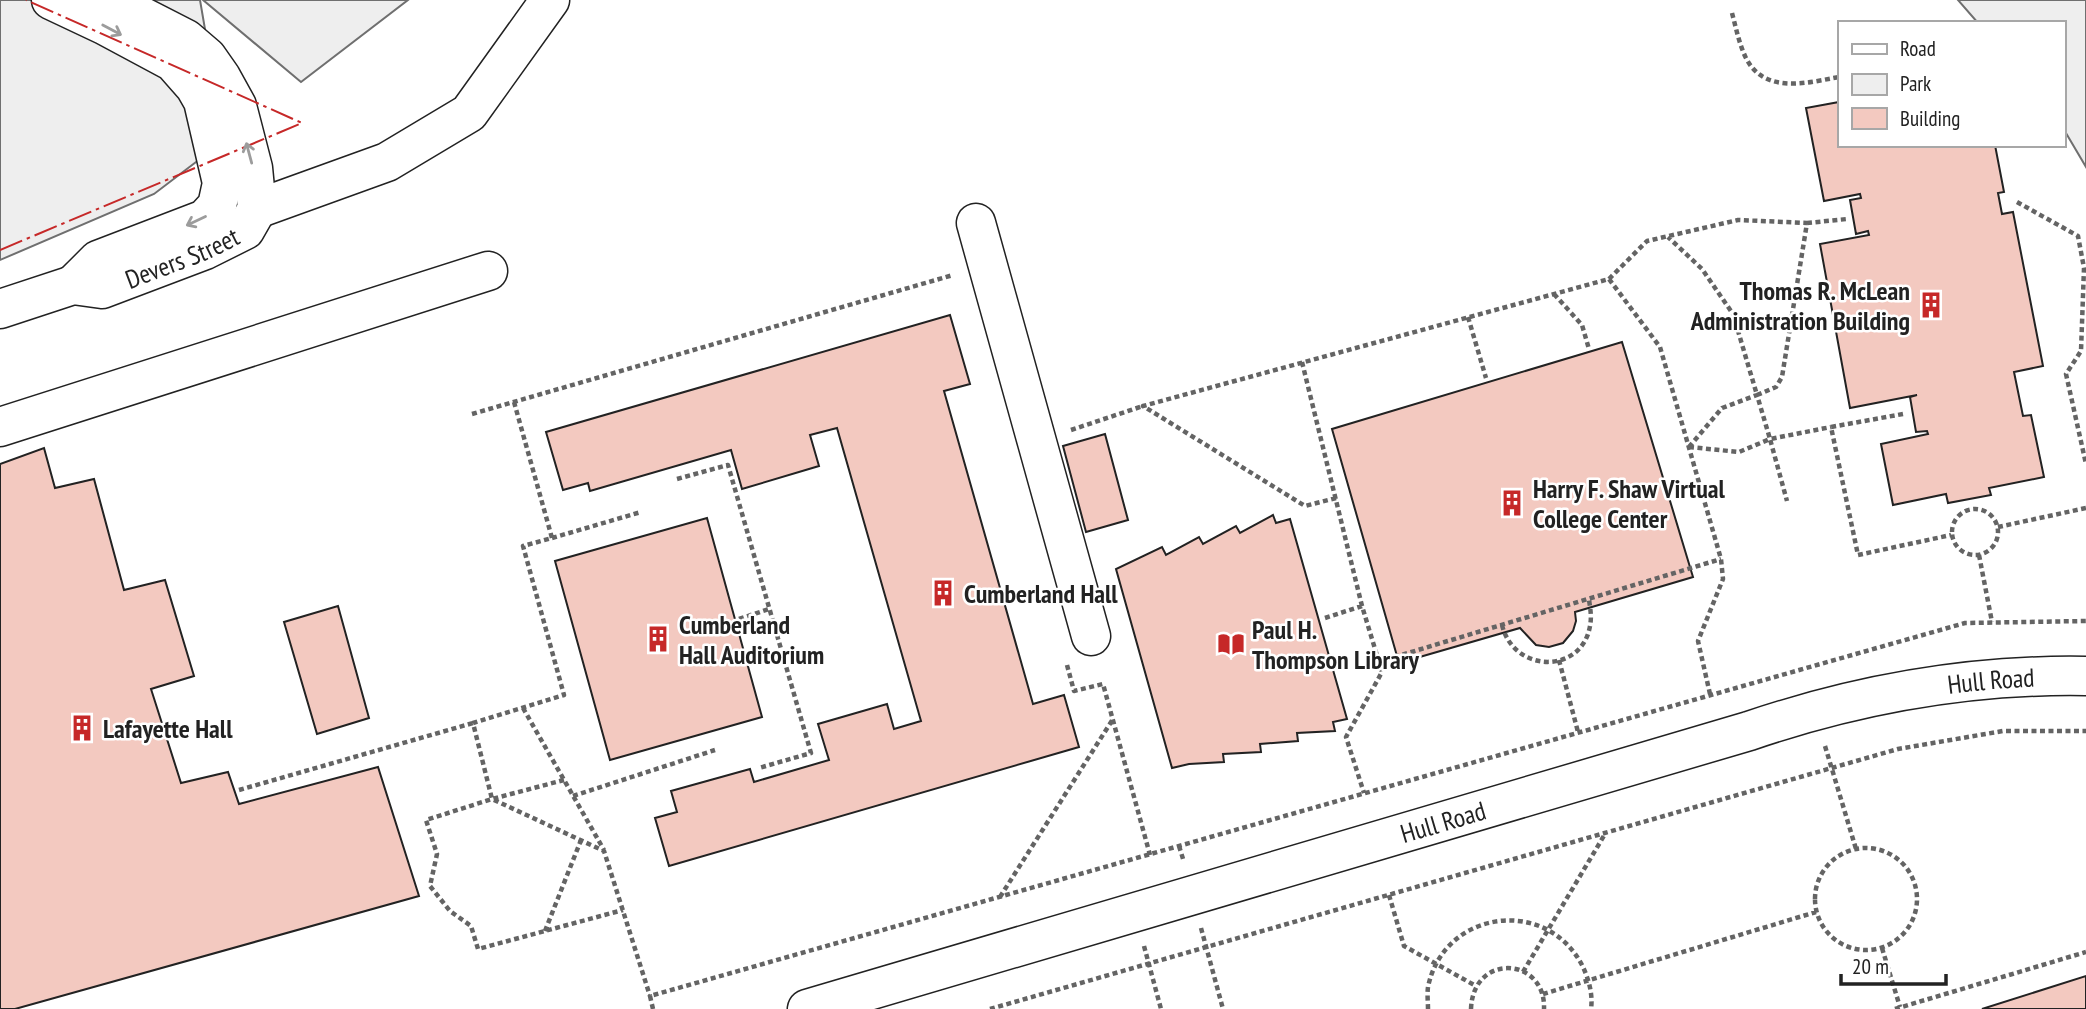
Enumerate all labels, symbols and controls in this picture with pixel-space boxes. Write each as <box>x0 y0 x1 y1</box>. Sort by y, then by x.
legend <box>1838 21 2065 147</box>
one-way arrow <box>102 23 122 37</box>
text: Road <box>1900 35 1936 62</box>
text: Park <box>1900 70 1931 97</box>
text: Building <box>1900 105 1960 132</box>
one-way arrow <box>242 143 255 165</box>
one-way arrow <box>186 215 207 228</box>
street label: Devers Street <box>120 219 244 295</box>
place label: Thomas R. McLean Administration Building <box>1690 274 1910 337</box>
building icon: Thomas R. McLean Administration Building <box>1916 290 1946 320</box>
place label: Harry F. Shaw Virtual College Center <box>1533 472 1726 535</box>
building icon: Harry F. Shaw Virtual College Center <box>1497 488 1527 518</box>
place label: Cumberland Hall <box>964 577 1118 610</box>
building icon: Cumberland Hall <box>928 578 958 608</box>
place label: Cumberland Hall Auditorium <box>679 608 824 671</box>
place label: Paul H. Thompson Library <box>1252 613 1419 676</box>
building icon: Cumberland Hall Auditorium <box>643 624 673 654</box>
library icon: Paul H. Thompson Library <box>1216 629 1246 659</box>
street label: Hull Road <box>1945 660 2035 700</box>
place label: Lafayette Hall <box>103 712 233 745</box>
building icon: Lafayette Hall <box>67 713 97 743</box>
street label: Hull Road <box>1396 793 1489 850</box>
scale bar <box>1841 942 1946 986</box>
text: 20 m <box>1852 953 1889 980</box>

